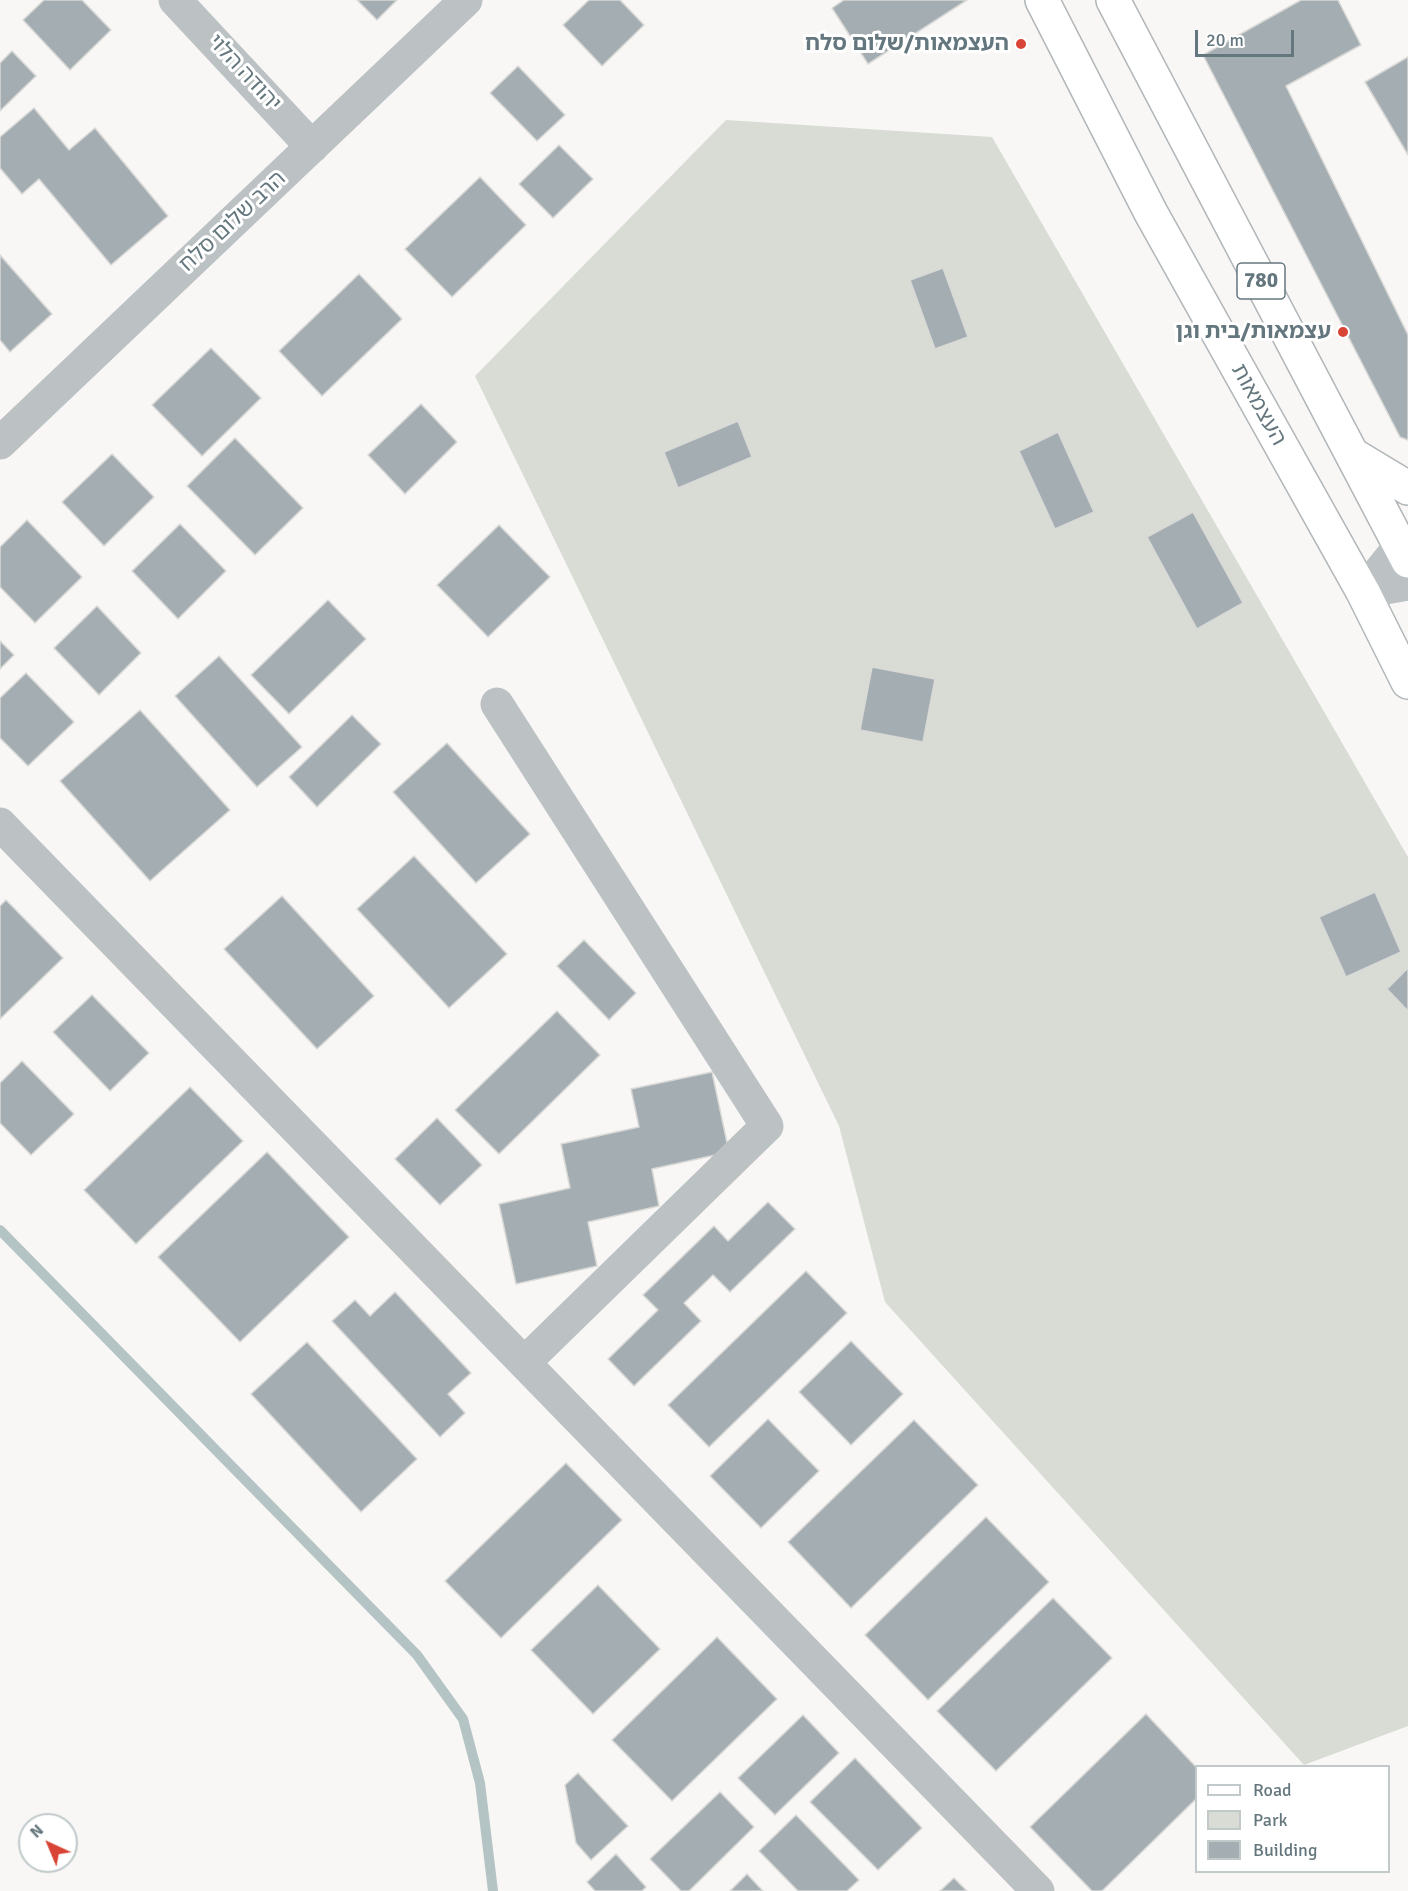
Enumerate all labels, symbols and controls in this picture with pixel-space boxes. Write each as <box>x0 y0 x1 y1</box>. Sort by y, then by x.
scale bar <box>1198 18 1297 56</box>
street label: יהודה הלוי <box>202 29 286 117</box>
text: 20 m <box>1206 29 1244 51</box>
place label: העצמאות/שלום סלח <box>805 31 1009 57</box>
marker: העצמאות/שלום סלח <box>1014 37 1028 51</box>
street label: הרב שלום סלח <box>174 166 292 278</box>
road number: 780 <box>1237 263 1285 299</box>
place label: עצמאות/בית וגן <box>1176 319 1331 345</box>
marker: עצמאות/בית וגן <box>1336 325 1350 339</box>
street label: העצמאות <box>1225 360 1291 450</box>
legend <box>1195 1765 1390 1873</box>
text: Road <box>1253 1779 1292 1801</box>
text: Park <box>1253 1809 1288 1831</box>
north arrow <box>18 1813 78 1873</box>
text: N <box>26 1820 48 1843</box>
text: Building <box>1253 1839 1317 1861</box>

